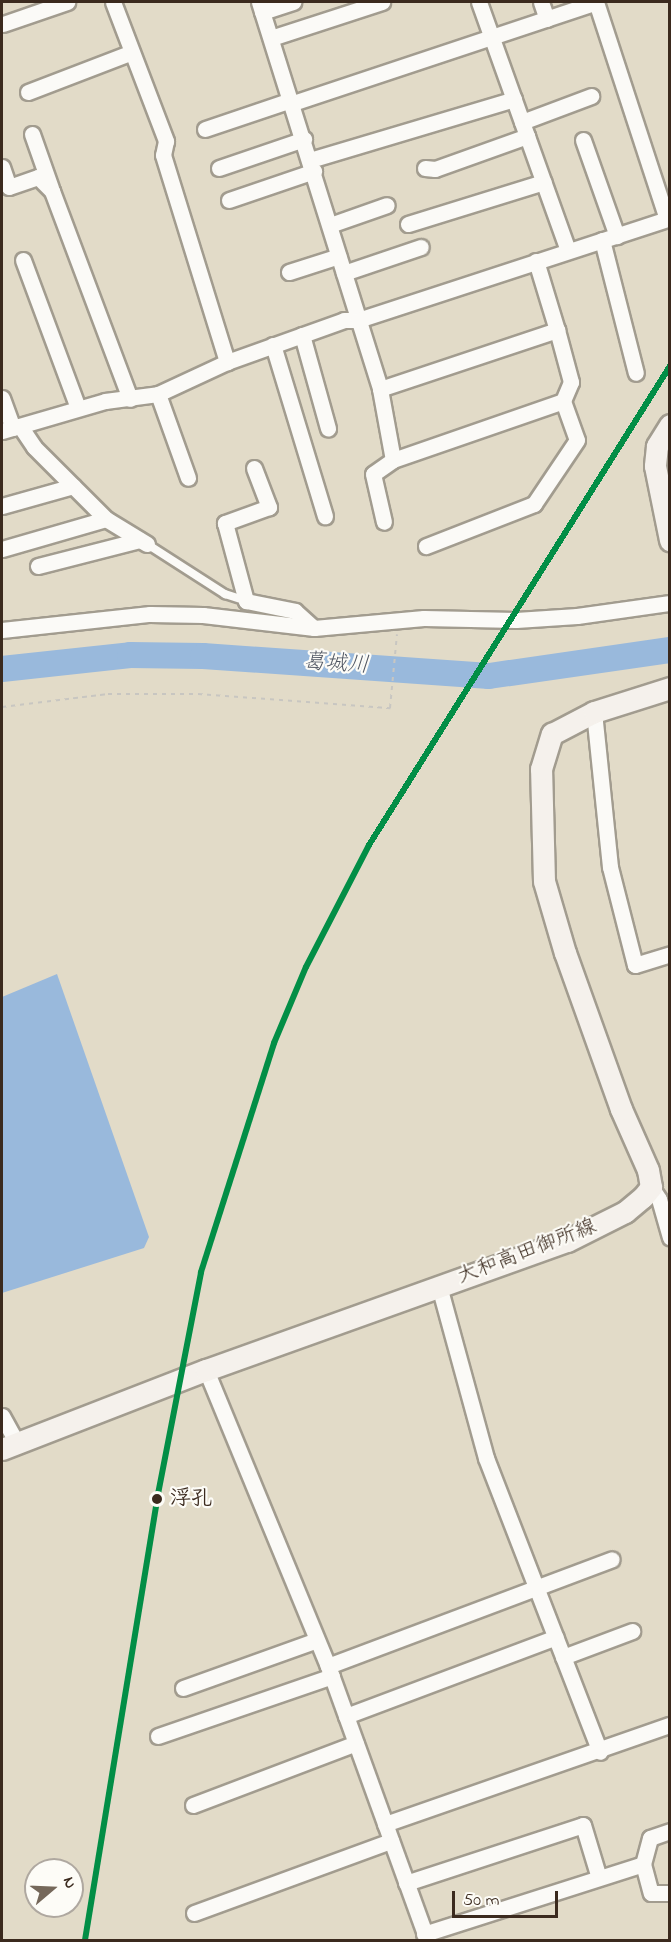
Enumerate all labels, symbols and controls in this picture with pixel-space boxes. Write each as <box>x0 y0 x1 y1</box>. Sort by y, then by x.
water label: 葛城川 <box>302 650 370 680</box>
street label: 大和高田御所線 <box>454 1214 600 1290</box>
place label: 浮孔 <box>170 1486 212 1512</box>
marker: 浮孔 <box>148 1490 166 1508</box>
north arrow <box>24 1858 84 1918</box>
text: N <box>56 1874 82 1892</box>
scale bar <box>455 1879 562 1917</box>
text: 50 m <box>463 1888 500 1914</box>

